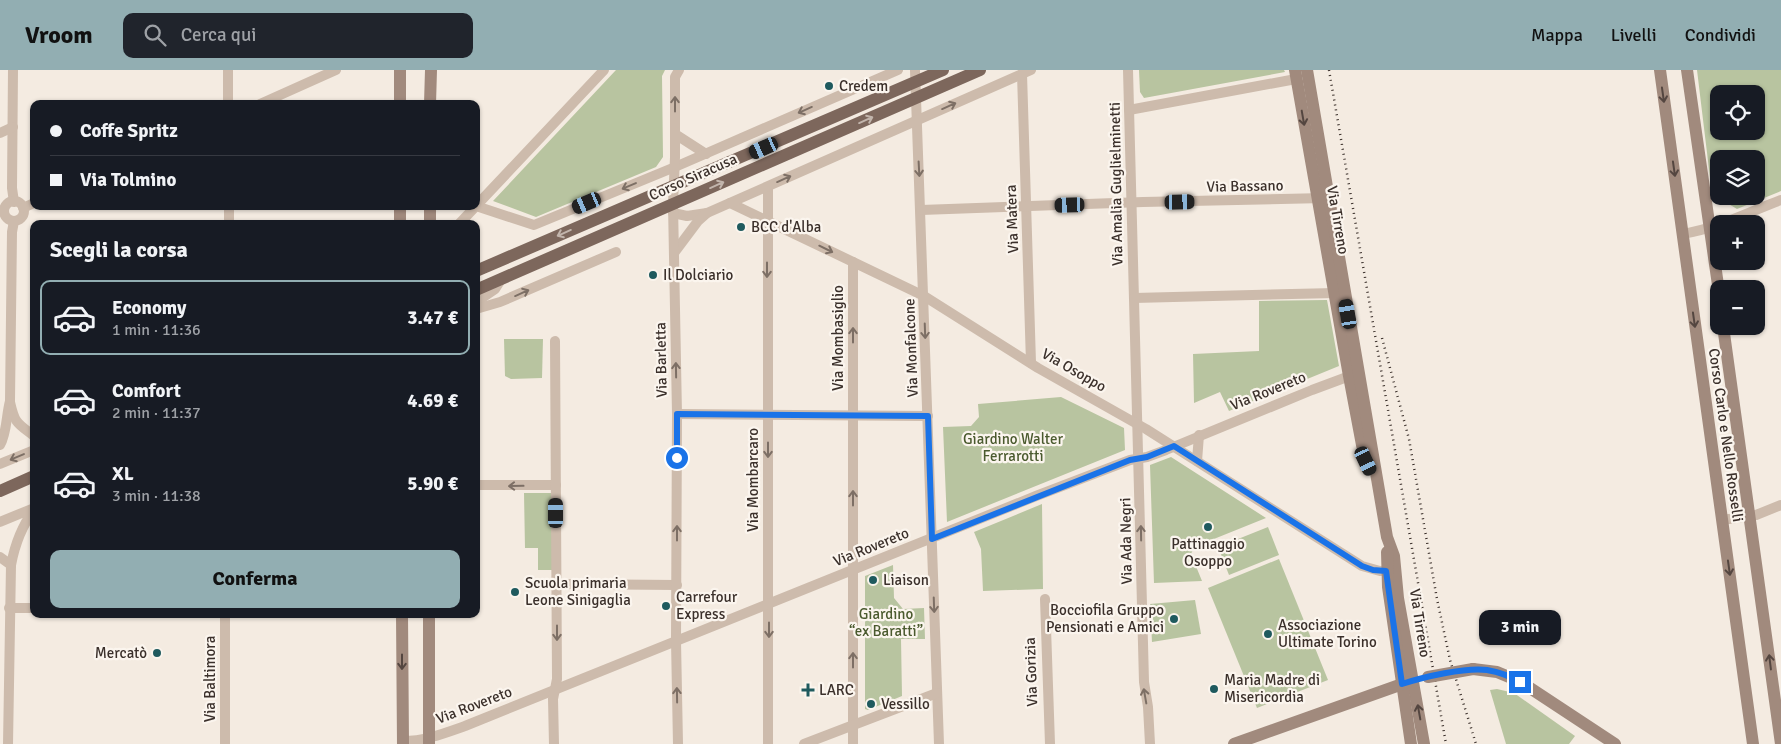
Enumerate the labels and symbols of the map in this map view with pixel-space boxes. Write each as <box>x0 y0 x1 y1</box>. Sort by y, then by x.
place label: Credem <box>839 77 888 95</box>
marker: Credem <box>823 80 835 92</box>
one-way arrow <box>1658 87 1668 103</box>
one-way arrow <box>670 97 680 113</box>
one-way arrow <box>941 101 956 111</box>
street label: Via Amalia Guglielminetti <box>1106 102 1126 266</box>
one-way arrow <box>798 106 813 116</box>
one-way arrow <box>1299 110 1309 126</box>
one-way arrow <box>858 114 873 124</box>
car <box>747 135 780 161</box>
street label: Corso Siracusa <box>646 150 740 204</box>
one-way arrow <box>915 160 924 176</box>
one-way arrow <box>1669 160 1679 176</box>
one-way arrow <box>776 174 791 184</box>
street label: Via Bassano <box>1206 176 1284 196</box>
one-way arrow <box>709 179 724 189</box>
one-way arrow <box>622 182 637 191</box>
street label: Via Matera <box>1002 184 1022 254</box>
street label: Via Tirreno <box>1323 184 1353 256</box>
car <box>570 190 603 216</box>
car <box>1164 194 1195 210</box>
car <box>1054 197 1085 213</box>
place label: BCC d'Alba <box>751 218 821 236</box>
marker: BCC d'Alba <box>735 221 747 233</box>
one-way arrow <box>557 229 572 239</box>
one-way arrow <box>818 245 833 254</box>
one-way arrow <box>763 262 772 278</box>
place label: Il Dolciario <box>663 266 734 284</box>
marker: Il Dolciario <box>647 269 659 281</box>
street label: Via Mombasiglio <box>829 285 847 391</box>
one-way arrow <box>514 287 529 297</box>
street label: Via Monfalcone <box>900 298 922 398</box>
car <box>1338 298 1357 330</box>
one-way arrow <box>1689 311 1699 327</box>
street label: Via Barletta <box>651 322 671 398</box>
one-way arrow <box>920 322 930 339</box>
one-way arrow <box>848 328 858 344</box>
street label: Via Osoppo <box>1039 344 1110 396</box>
street label: Corso Carlo e Nello Rosselli <box>1705 347 1747 523</box>
one-way arrow <box>671 363 681 379</box>
street label: Via Rovereto <box>1228 368 1309 414</box>
street label: Via Mombarcaro <box>744 428 762 532</box>
park label: Giardino Walter Ferrarotti <box>963 430 1064 465</box>
one-way arrow <box>763 442 773 458</box>
car <box>1352 444 1379 478</box>
route start <box>666 447 688 469</box>
one-way arrow <box>10 452 25 462</box>
one-way arrow <box>508 481 524 491</box>
one-way arrow <box>848 490 858 506</box>
street label: Via Ada Negri <box>1116 497 1136 585</box>
car <box>548 498 563 528</box>
marker: Pattinaggio Osoppo <box>1202 521 1214 533</box>
street label: Via Rovereto <box>831 524 912 570</box>
one-way arrow <box>672 525 682 542</box>
one-way arrow <box>1136 525 1146 542</box>
place label: Pattinaggio Osoppo <box>1171 535 1245 570</box>
one-way arrow <box>1724 560 1734 576</box>
place label: Liaison <box>883 571 929 589</box>
place label: Scuola primaria Leone Sinigaglia <box>525 574 631 609</box>
marker: Liaison <box>867 574 879 586</box>
marker: Scuola primaria Leone Sinigaglia <box>509 586 521 598</box>
street label: Via Tirreno <box>1406 587 1434 659</box>
place label: Carrefour Express <box>676 588 738 623</box>
one-way arrow <box>929 596 939 613</box>
marker: Carrefour Express <box>660 600 672 612</box>
place label: Bocciofila Gruppo Pensionati e Amici <box>1046 601 1164 636</box>
park label: Giardino “ex Baratti” <box>849 605 923 640</box>
callout: 3 min <box>1479 610 1561 644</box>
marker: Bocciofila Gruppo Pensionati e Amici <box>1168 613 1180 625</box>
place label: Associazione Ultimate Torino <box>1278 616 1377 651</box>
one-way arrow <box>764 622 774 638</box>
one-way arrow <box>552 624 562 640</box>
marker: Associazione Ultimate Torino <box>1262 628 1274 640</box>
street label: Via Baltimora <box>201 636 219 722</box>
street label: Via Gorizia <box>1021 637 1041 707</box>
place label: Mercatò <box>95 644 147 662</box>
marker: Mercatò <box>151 647 163 659</box>
one-way arrow <box>848 653 858 669</box>
one-way arrow <box>397 654 407 670</box>
one-way arrow <box>1765 654 1775 670</box>
place label: Maria Madre di Misericordia <box>1224 671 1320 706</box>
route end <box>1509 671 1531 693</box>
place label: LARC <box>819 681 854 699</box>
street label: Via Rovereto <box>434 682 515 728</box>
marker: LARC <box>801 683 815 697</box>
marker: Maria Madre di Misericordia <box>1208 683 1220 695</box>
one-way arrow <box>672 688 682 704</box>
one-way arrow <box>1140 688 1150 704</box>
place label: Vessillo <box>881 695 930 713</box>
marker: Vessillo <box>865 698 877 710</box>
one-way arrow <box>1413 705 1423 721</box>

